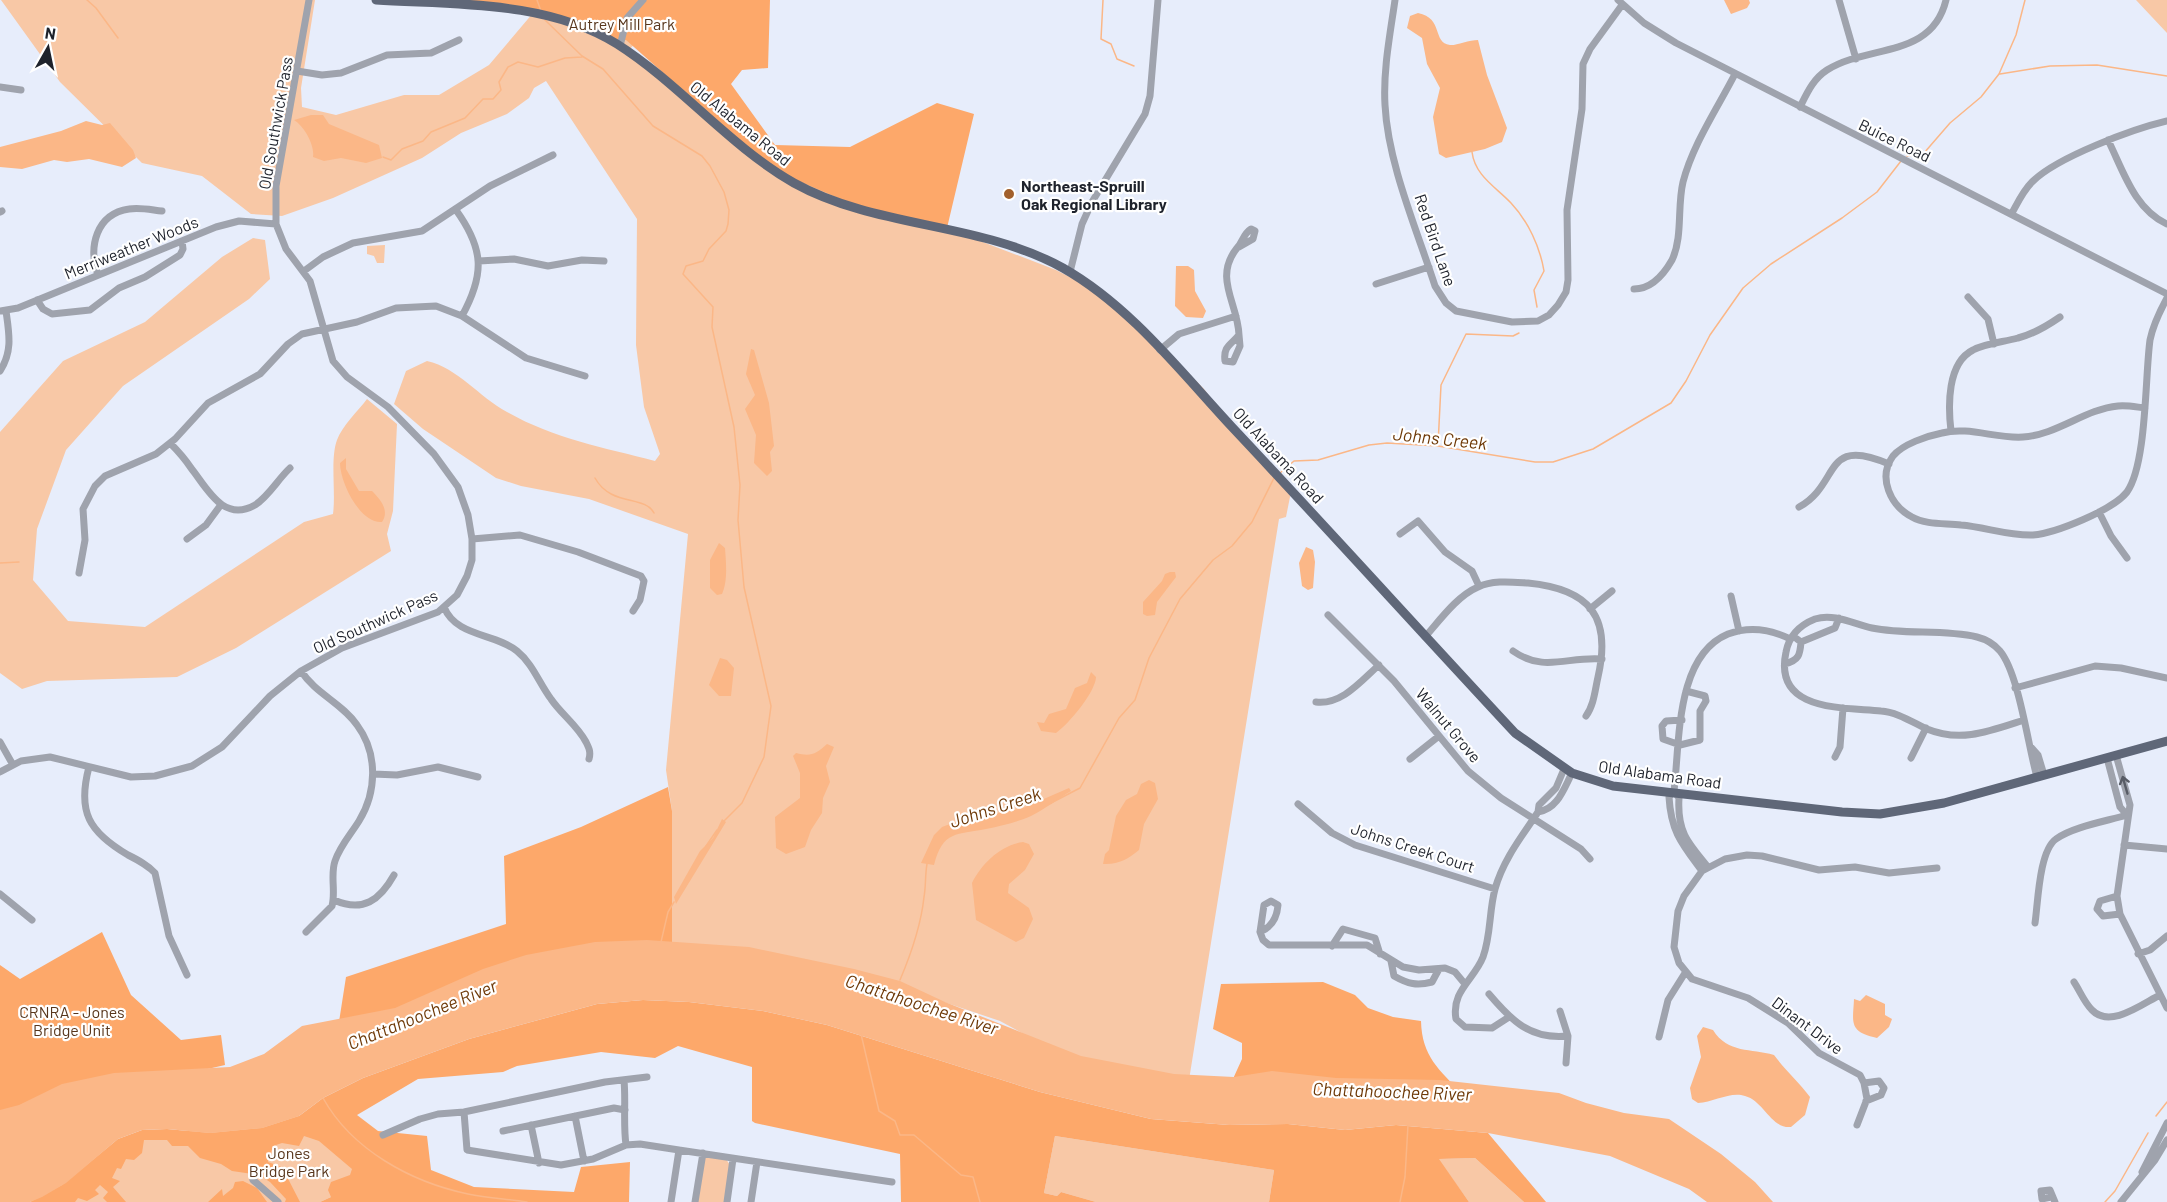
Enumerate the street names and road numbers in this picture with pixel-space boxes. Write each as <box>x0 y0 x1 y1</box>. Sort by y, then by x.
street label: Old Southwick Pass <box>254 55 296 191</box>
street label: Old Alabama Road <box>687 77 795 169</box>
street label: Buice Road <box>1856 114 1934 166</box>
street label: Red Bird Lane <box>1411 191 1461 289</box>
street label: Merriweather Woods <box>61 211 201 283</box>
street label: Old Alabama Road <box>1230 403 1328 507</box>
street label: Old Southwick Pass <box>310 585 440 657</box>
street label: Walnut Grove <box>1412 684 1486 766</box>
street label: Old Alabama Road <box>1597 756 1723 792</box>
street label: Johns Creek Court <box>1349 818 1477 876</box>
street label: Dinant Drive <box>1769 992 1847 1058</box>

